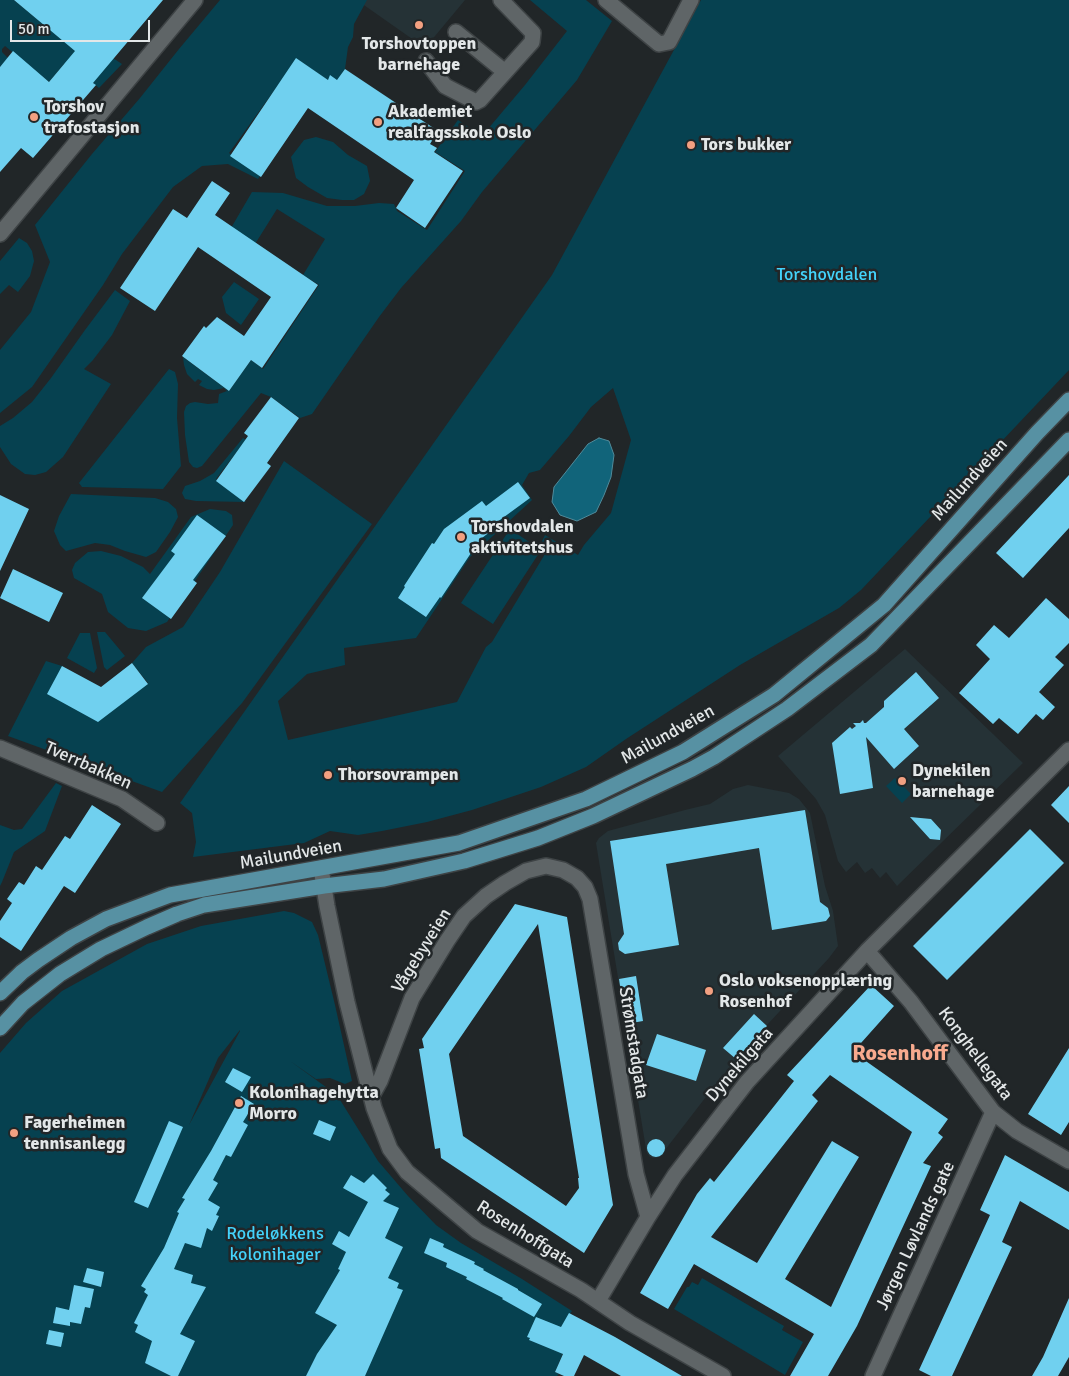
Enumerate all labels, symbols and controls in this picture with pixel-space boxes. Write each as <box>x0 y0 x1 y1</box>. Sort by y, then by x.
scale bar <box>12 10 152 42</box>
marker: Torshovtoppen barnehage <box>413 19 425 31</box>
text: 50 m <box>18 20 49 38</box>
place label: Torshovtoppen barnehage <box>362 33 476 76</box>
place label: Torshov trafostasjon <box>44 96 139 138</box>
place label: Akademiet realfagsskole Oslo <box>388 101 531 144</box>
marker: Torshov trafostasjon <box>28 111 40 123</box>
marker: Akademiet realfagsskole Oslo <box>372 116 384 128</box>
place label: Tors bukker <box>701 134 791 156</box>
marker: Tors bukker <box>685 139 697 151</box>
park label: Torshovdalen <box>777 264 877 286</box>
street label: Mailundveien <box>927 434 1013 526</box>
place label: Torshovdalen aktivitetshus <box>471 516 574 558</box>
marker: Torshovdalen aktivitetshus <box>455 531 467 543</box>
street label: Mailundveien <box>617 700 719 770</box>
street label: Tverrbakken <box>41 737 135 795</box>
place label: Dynekilen barnehage <box>912 760 994 802</box>
place label: Thorsovrampen <box>338 764 459 786</box>
marker: Thorsovrampen <box>322 769 334 781</box>
marker: Dynekilen barnehage <box>896 775 908 787</box>
street label: Mailundveien <box>238 835 344 875</box>
street label: Vågebyveien <box>387 905 457 997</box>
place label: Oslo voksenopplæring Rosenhof <box>719 970 892 1012</box>
marker: Oslo voksenopplæring Rosenhof <box>703 985 715 997</box>
street label: Strømstadgata <box>613 986 653 1100</box>
street label: Konghellegata <box>933 1003 1017 1105</box>
street label: Dynekilgata <box>702 1023 778 1107</box>
district label: Rosenhoff <box>852 1041 948 1067</box>
place label: Kolonihagehytta Morro <box>249 1082 379 1124</box>
marker: Kolonihagehytta Morro <box>233 1097 245 1109</box>
place label: Fagerheimen tennisanlegg <box>24 1112 125 1154</box>
marker: Fagerheimen tennisanlegg <box>8 1127 20 1139</box>
street label: Jørgen Løvlands gate <box>872 1158 960 1314</box>
street label: Rosenhoffgata <box>472 1196 578 1274</box>
park label: Rodeløkkens kolonihager <box>226 1223 324 1266</box>

